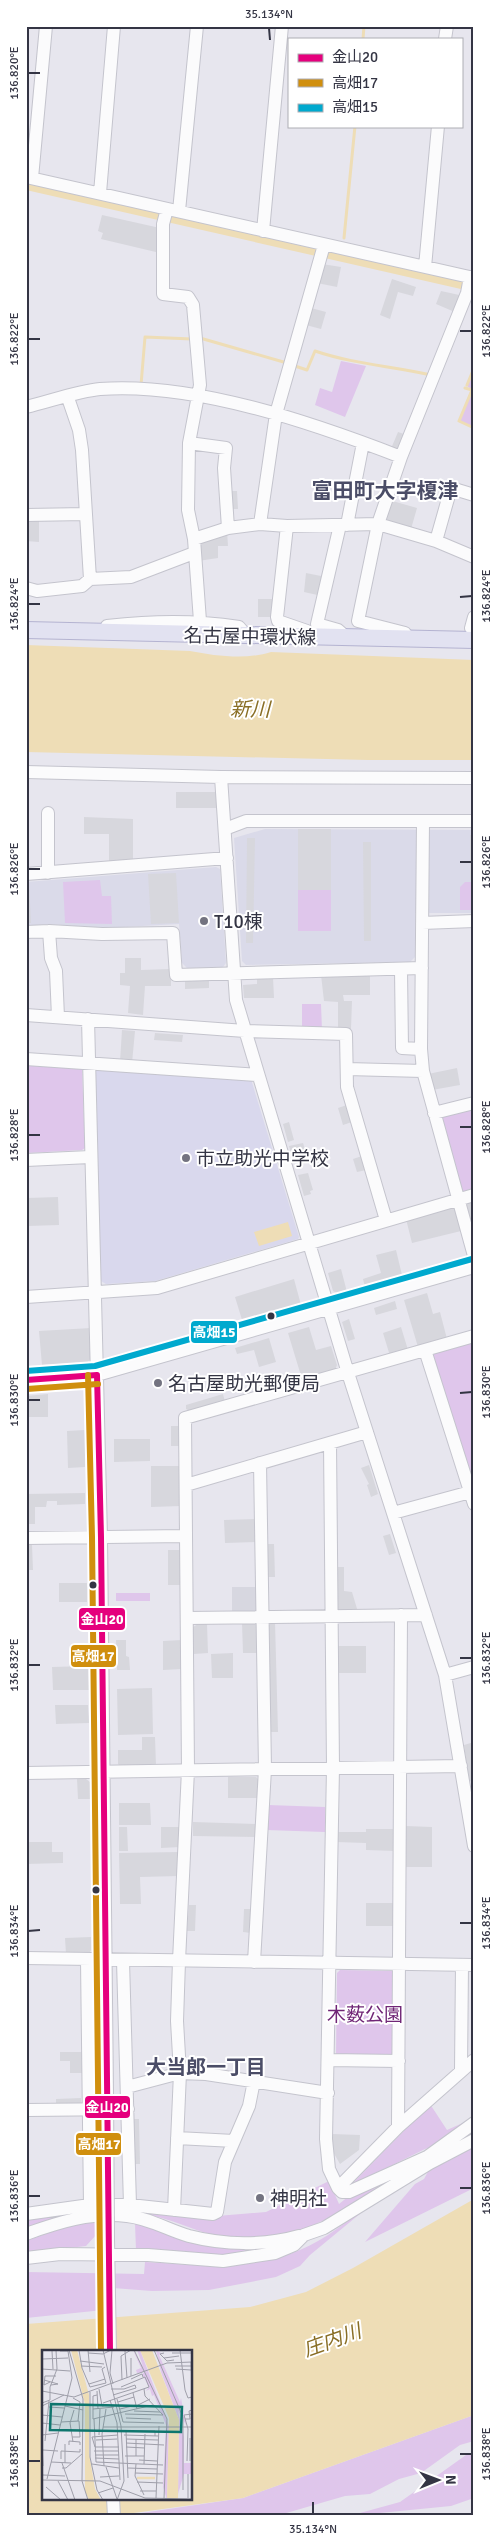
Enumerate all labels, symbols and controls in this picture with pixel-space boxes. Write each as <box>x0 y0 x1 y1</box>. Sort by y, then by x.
text: 35.134°N <box>245 7 293 22</box>
legend <box>288 38 462 128</box>
text: 136.820°E <box>7 46 22 100</box>
text: 金山20 <box>332 48 378 66</box>
text: 高畑17 <box>332 74 378 92</box>
text: 高畑15 <box>332 98 378 116</box>
text: 136.822°E <box>479 304 494 358</box>
text: 136.822°E <box>7 312 22 366</box>
district label: 富田町大字榎津 <box>312 478 459 504</box>
text: 136.824°E <box>479 569 494 623</box>
text: 136.824°E <box>7 577 22 631</box>
street label: 名古屋中環状線 <box>183 624 317 650</box>
water label: 新川 <box>230 697 272 722</box>
text: 136.826°E <box>479 835 494 889</box>
text: 136.826°E <box>7 842 22 896</box>
place label: T10棟 <box>214 910 263 934</box>
marker: T10棟 <box>198 915 210 927</box>
text: 136.828°E <box>479 1100 494 1154</box>
text: 136.828°E <box>7 1108 22 1162</box>
place label: 市立助光中学校 <box>196 1147 329 1171</box>
marker: 市立助光中学校 <box>180 1152 192 1164</box>
unlabelled marker <box>266 1311 276 1321</box>
line badge: 高畑15 <box>190 1320 238 1344</box>
text: 高畑15 <box>192 1324 236 1341</box>
text: 136.830°E <box>479 1365 494 1419</box>
place label: 名古屋助光郵便局 <box>168 1372 320 1396</box>
text: 136.830°E <box>7 1373 22 1427</box>
marker: 名古屋助光郵便局 <box>152 1377 164 1389</box>
unlabelled marker <box>88 1580 98 1590</box>
line badge: 金山20 <box>78 1607 126 1631</box>
text: 金山20 <box>80 1611 124 1628</box>
text: 136.832°E <box>479 1631 494 1685</box>
text: 136.832°E <box>7 1638 22 1692</box>
line badge: 高畑17 <box>70 1644 117 1668</box>
text: 高畑17 <box>71 1648 115 1665</box>
unlabelled marker <box>91 1885 101 1895</box>
text: 136.834°E <box>479 1896 494 1950</box>
text: 136.834°E <box>7 1904 22 1958</box>
park label: 木薮公園 <box>327 2003 403 2027</box>
district label: 大当郎一丁目 <box>146 2055 266 2080</box>
line badge: 金山20 <box>84 2095 131 2119</box>
text: 金山20 <box>85 2099 129 2116</box>
line badge: 高畑17 <box>75 2132 122 2156</box>
text: 高畑17 <box>77 2136 121 2153</box>
text: 136.836°E <box>479 2161 494 2215</box>
text: 136.836°E <box>7 2169 22 2223</box>
place label: 神明社 <box>270 2187 327 2211</box>
marker: 神明社 <box>254 2192 266 2204</box>
water label: 庄内川 <box>300 2318 367 2362</box>
inset map <box>42 2350 192 2500</box>
text: 136.838°E <box>479 2427 494 2481</box>
text: 136.838°E <box>7 2434 22 2488</box>
north arrow <box>412 2454 462 2504</box>
text: N <box>442 2475 459 2485</box>
text: 35.134°N <box>289 2522 337 2537</box>

